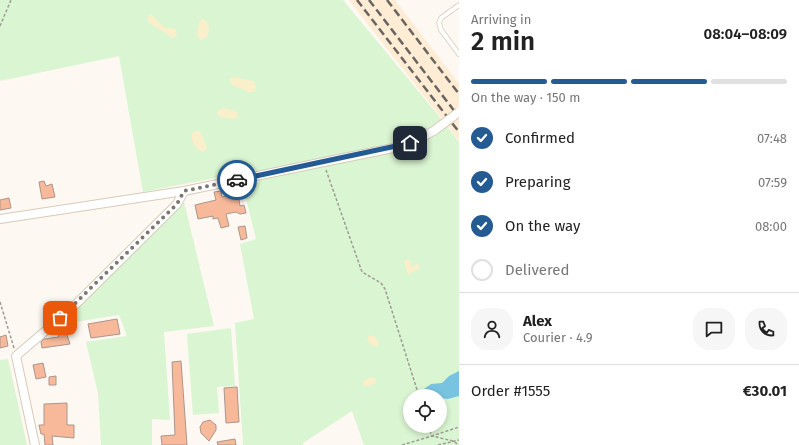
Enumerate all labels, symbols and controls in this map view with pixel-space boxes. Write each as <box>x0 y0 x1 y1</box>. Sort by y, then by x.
text: Arriving in <box>471 12 531 27</box>
text: 08:04–08:09 <box>704 25 787 43</box>
text: 2 min <box>471 26 535 57</box>
text: On the way · 150 m <box>471 90 580 105</box>
pin <box>393 126 427 160</box>
icon: check <box>471 127 493 149</box>
text: Confirmed <box>505 129 575 147</box>
text: 07:48 <box>757 131 787 146</box>
icon: home <box>399 132 421 154</box>
courier <box>217 160 257 200</box>
icon: car <box>226 169 248 191</box>
icon: check <box>471 171 493 193</box>
text: Preparing <box>505 173 570 191</box>
text: 07:59 <box>758 175 787 190</box>
icon: check <box>471 215 493 237</box>
text: On the way <box>505 217 580 235</box>
text: 08:00 <box>755 219 787 234</box>
text: Delivered <box>505 261 569 279</box>
pin <box>43 301 77 335</box>
icon: bag <box>49 307 71 329</box>
button: person <box>471 308 513 350</box>
button: chat <box>693 308 735 350</box>
button: phone <box>745 308 787 350</box>
text: Alex <box>523 312 552 330</box>
text: Courier · 4.9 <box>523 330 593 345</box>
text: Order #1555 <box>471 382 550 400</box>
text: €30.01 <box>743 382 787 400</box>
map controls <box>403 389 447 433</box>
button: locate <box>403 389 447 433</box>

